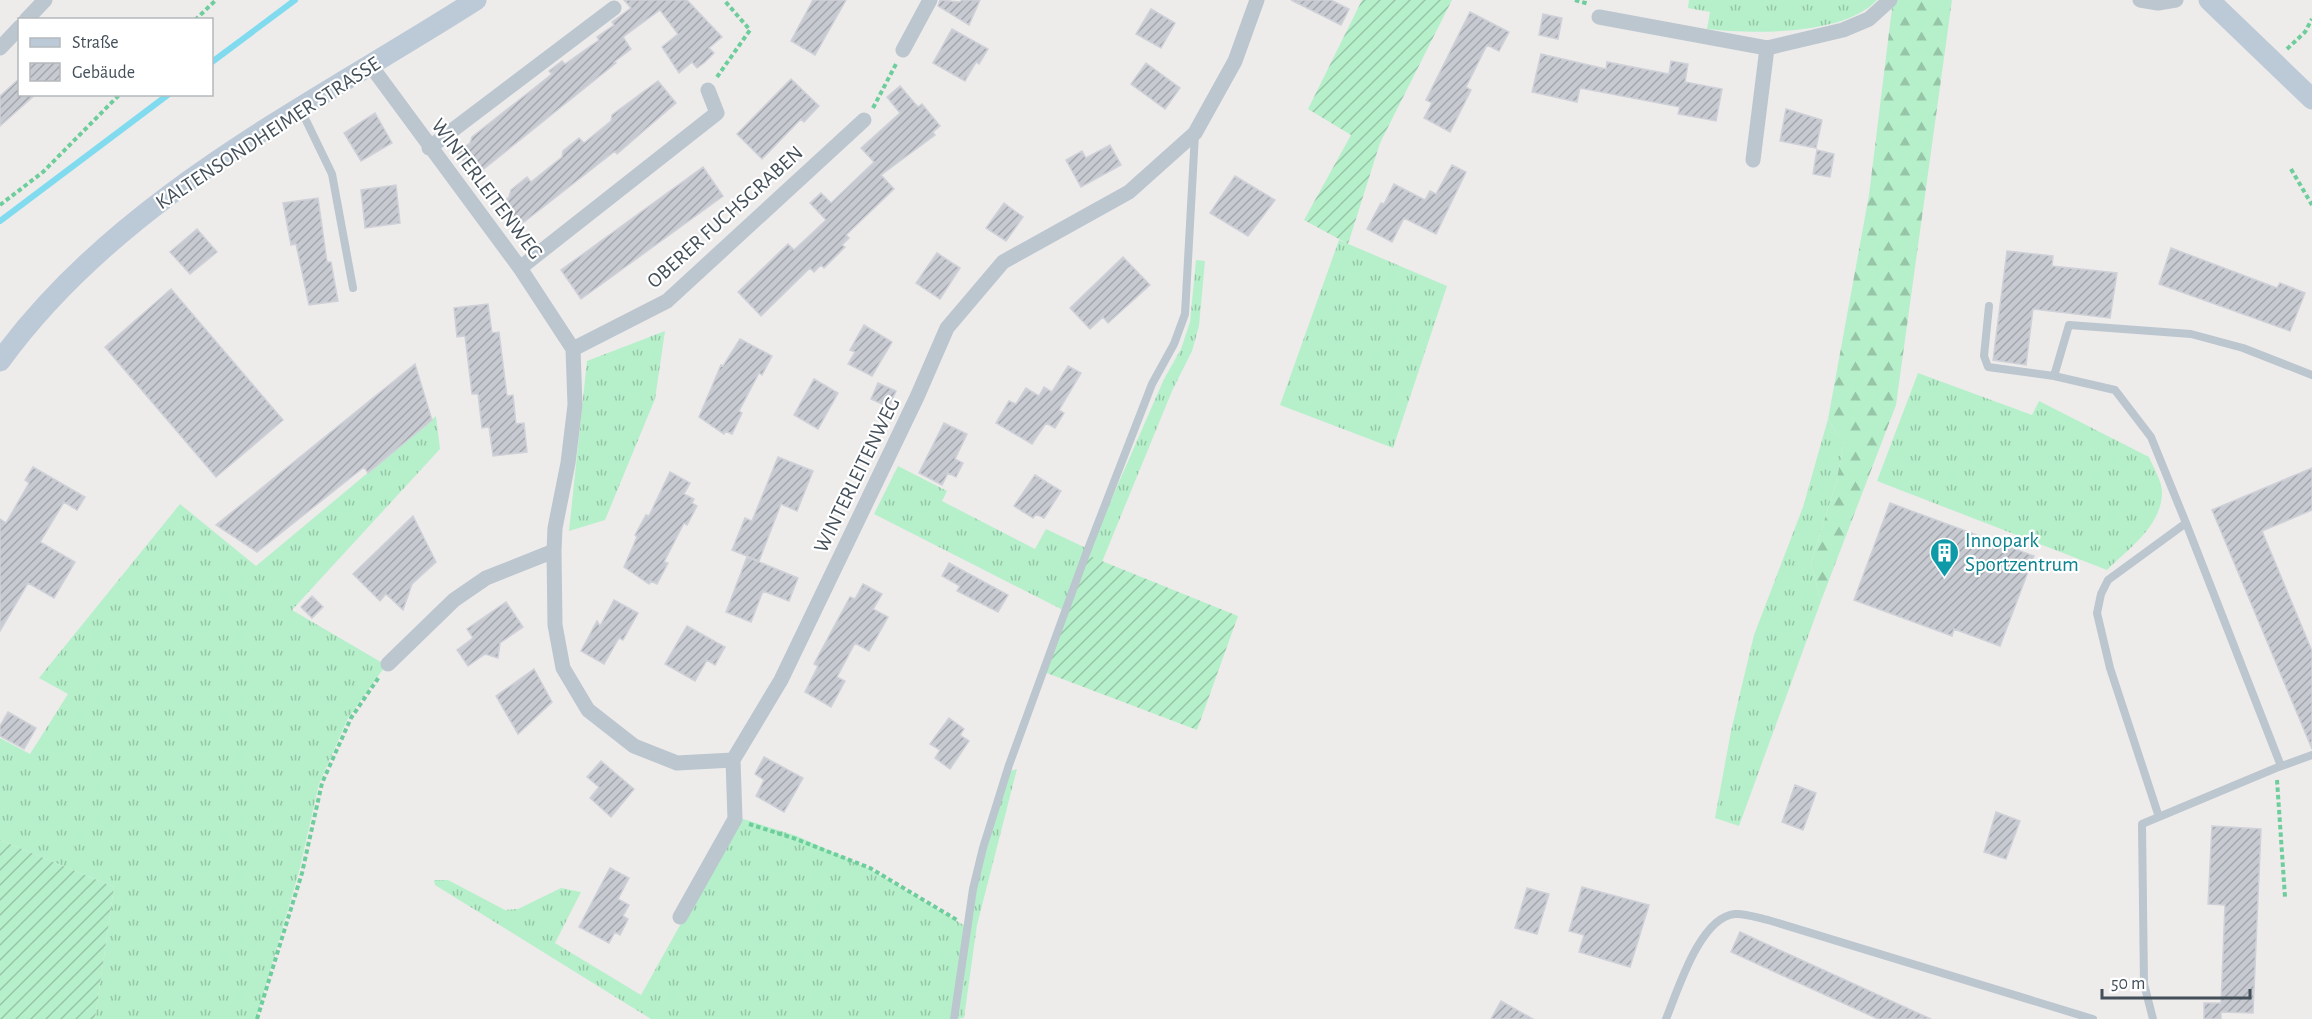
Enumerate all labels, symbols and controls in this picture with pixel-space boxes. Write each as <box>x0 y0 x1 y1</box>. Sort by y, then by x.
legend <box>18 18 213 96</box>
text: Straße <box>72 34 118 52</box>
street label: KALTENSONDHEIMER STRASSE <box>152 53 384 213</box>
text: Gebäude <box>72 64 135 82</box>
street label: WINTERLEITENWEG <box>427 115 547 263</box>
street label: OBERER FUCHSGRABEN <box>643 142 807 292</box>
street label: WINTERLEITENWEG <box>810 394 904 556</box>
place label: Innopark Sportzentrum <box>1965 530 2079 575</box>
building icon: Innopark Sportzentrum <box>1928 536 1960 578</box>
scale bar <box>2102 962 2250 1000</box>
text: 50 m <box>2111 975 2145 993</box>

